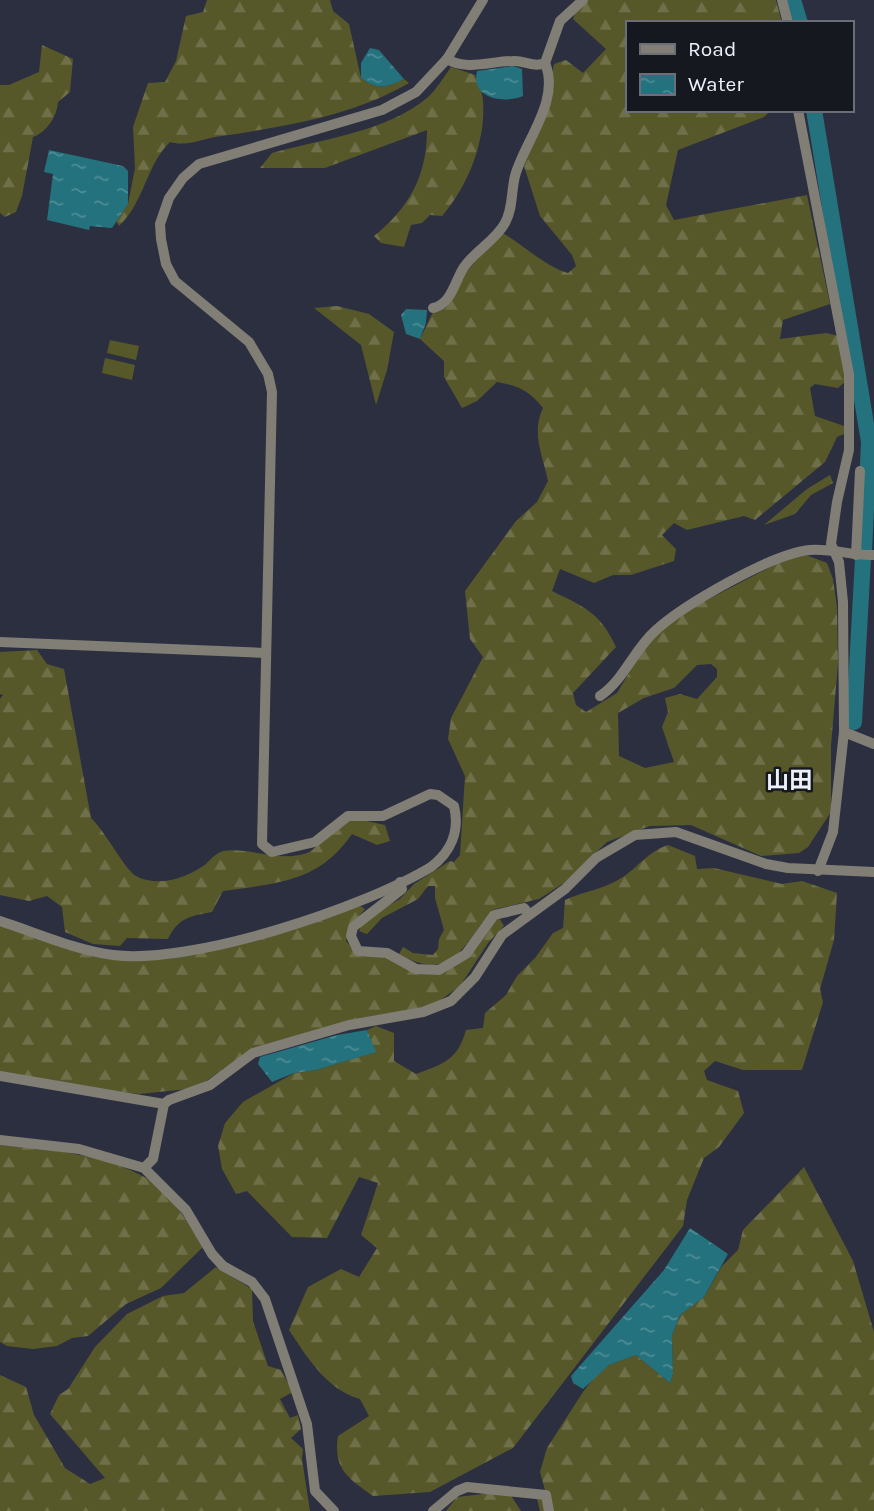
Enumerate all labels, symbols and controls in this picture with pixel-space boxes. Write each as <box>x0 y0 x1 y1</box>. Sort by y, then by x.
legend <box>626 21 853 112</box>
text: Road <box>688 37 736 61</box>
text: Water <box>688 72 744 96</box>
district label: 山田 <box>766 767 812 794</box>

